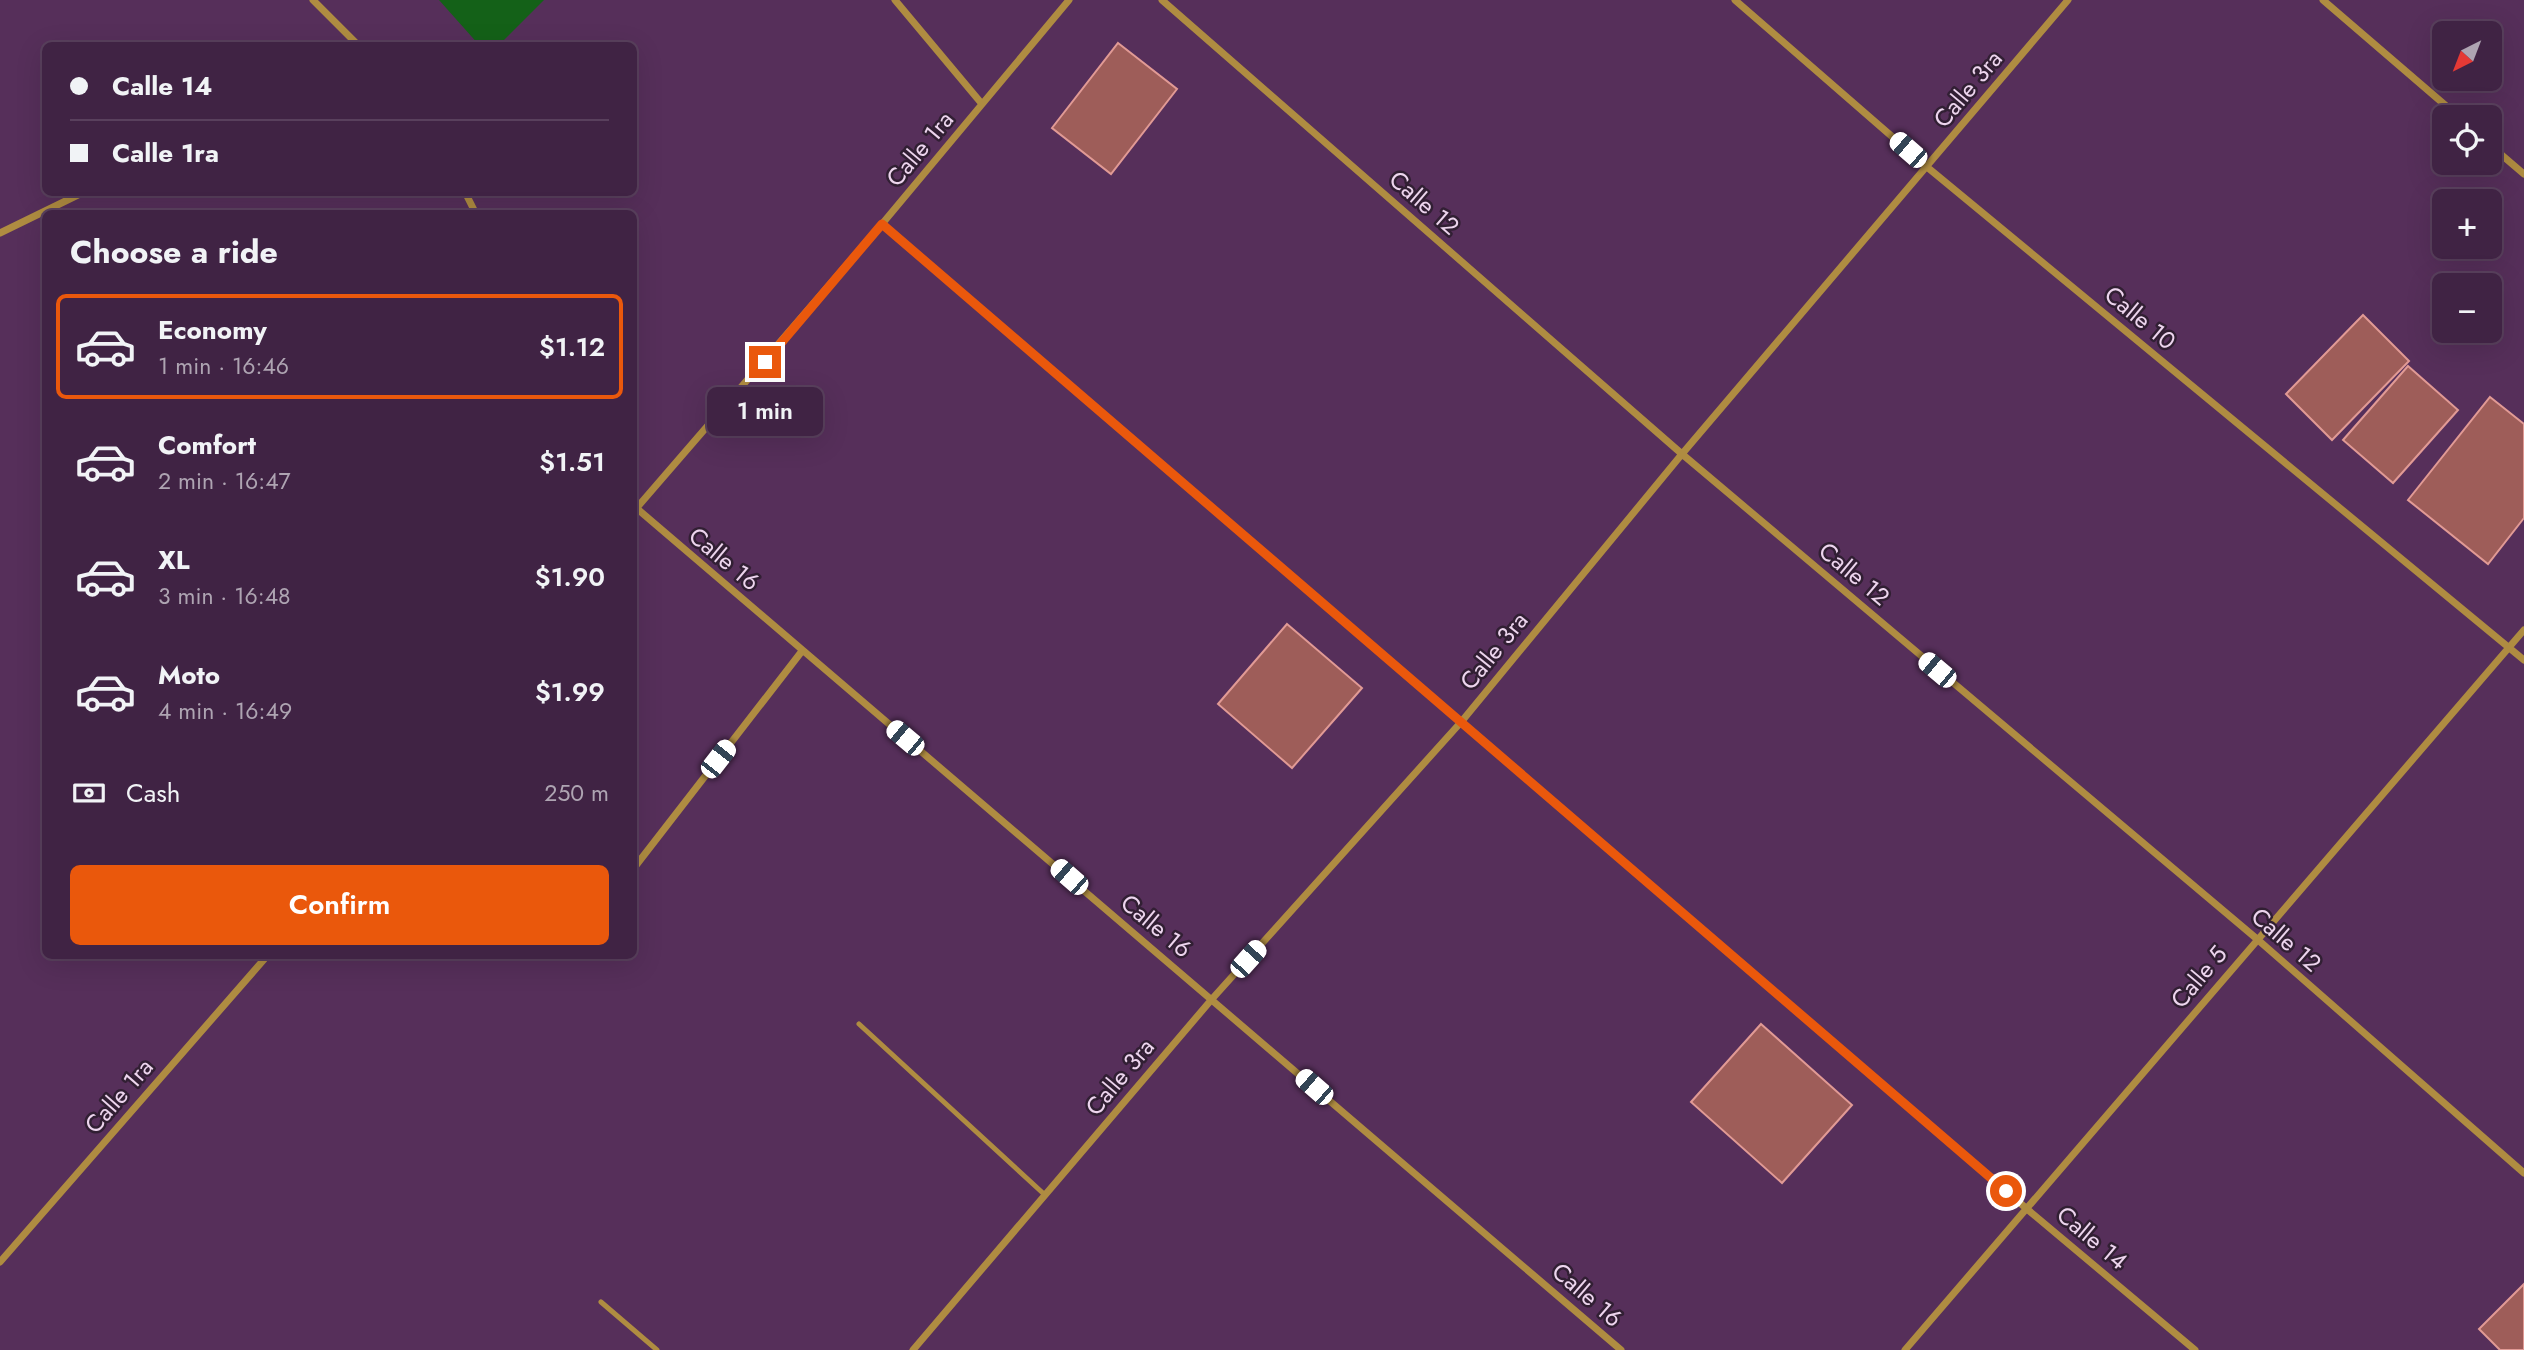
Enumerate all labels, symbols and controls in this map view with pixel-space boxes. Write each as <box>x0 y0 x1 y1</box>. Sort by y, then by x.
north arrow <box>2432 21 2502 91</box>
map controls <box>2432 21 2502 343</box>
street label: Calle 3ra <box>1925 42 2010 135</box>
text: Calle 14 <box>112 67 212 105</box>
street label: Calle 1ra <box>878 103 962 194</box>
button: locate <box>2432 105 2502 175</box>
car <box>1886 128 1931 172</box>
text: Calle 1ra <box>112 134 219 172</box>
street label: Calle 12 <box>1382 162 1467 243</box>
button: + <box>2432 189 2502 259</box>
text: Choose a ride <box>70 229 278 275</box>
button: − <box>2432 273 2502 343</box>
street label: Calle 10 <box>2097 277 2184 358</box>
text: Economy <box>158 311 267 349</box>
icon: car <box>74 315 137 378</box>
text: $1.12 <box>539 328 605 366</box>
route end <box>749 346 781 378</box>
text: 1 min · 16:46 <box>158 349 289 383</box>
callout: 1 min <box>707 386 823 436</box>
text: 1 min <box>737 394 793 428</box>
text: Comfort <box>158 426 256 464</box>
icon: car <box>74 430 137 493</box>
text: $1.51 <box>539 443 605 481</box>
text: 2 min · 16:47 <box>158 464 291 498</box>
street label: Calle 16 <box>681 518 767 599</box>
street label: Calle 12 <box>1811 534 1897 614</box>
text: XL <box>158 541 190 579</box>
icon: car <box>74 545 137 608</box>
text: $1.90 <box>535 558 605 596</box>
text: 3 min · 16:48 <box>158 579 291 613</box>
street label: Calle 3ra <box>1451 604 1536 697</box>
car <box>1915 648 1960 692</box>
text: Moto <box>158 656 220 694</box>
icon: car <box>74 660 137 723</box>
text: $1.99 <box>535 673 605 711</box>
text: 4 min · 16:49 <box>158 694 292 728</box>
car <box>883 716 928 760</box>
car <box>697 736 740 782</box>
icon: cash <box>70 774 108 812</box>
text: Cash <box>126 774 180 812</box>
text: 250 m <box>544 776 609 810</box>
car <box>1047 855 1092 899</box>
button: Confirm <box>70 865 609 945</box>
street label: Calle 16 <box>1113 885 1199 966</box>
street label: Calle 12 <box>2244 899 2329 980</box>
car <box>1227 936 1270 982</box>
street label: Calle 5 <box>2162 938 2235 1016</box>
street label: Calle 3ra <box>1077 1030 1162 1123</box>
street label: Calle 1ra <box>76 1051 161 1141</box>
car <box>1292 1065 1337 1109</box>
route start <box>1990 1175 2022 1207</box>
street label: Calle 14 <box>2049 1197 2136 1278</box>
street label: Calle 16 <box>1544 1254 1630 1335</box>

